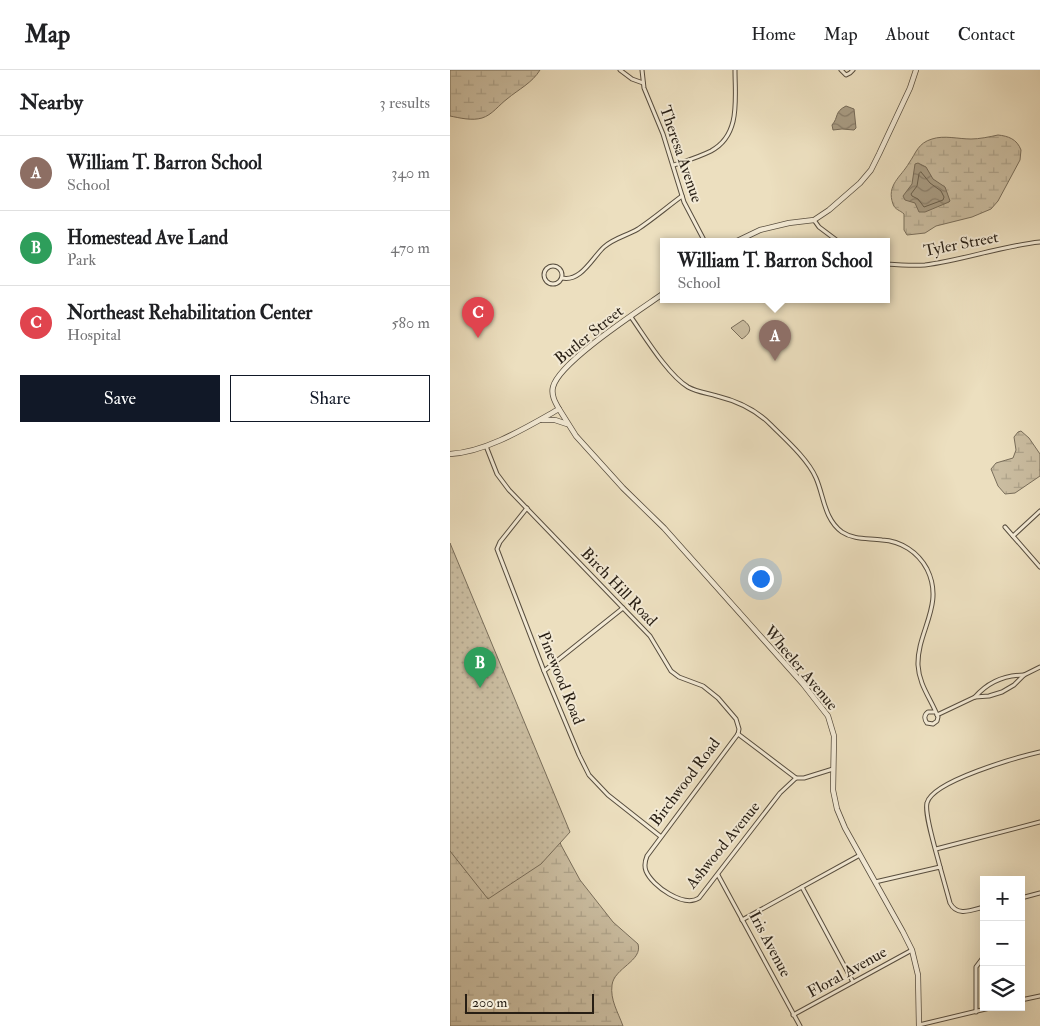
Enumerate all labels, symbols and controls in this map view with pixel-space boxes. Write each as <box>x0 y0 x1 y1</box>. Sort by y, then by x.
text: Map <box>25 19 70 50</box>
text: Home <box>751 23 796 46</box>
text: Map <box>824 23 858 46</box>
text: About <box>886 23 930 46</box>
text: Contact <box>958 23 1015 46</box>
text: Nearby <box>20 89 83 116</box>
text: 3 results <box>379 93 430 113</box>
street label: Theresa Avenue <box>655 103 707 205</box>
text: William T. Barron School <box>67 151 262 175</box>
text: A <box>31 163 41 183</box>
text: 340 m <box>391 163 430 183</box>
text: School <box>67 175 110 195</box>
text: Homestead Ave Land <box>67 226 228 250</box>
street label: Tyler Street <box>922 227 1000 261</box>
text: B <box>31 238 41 258</box>
text: 470 m <box>390 238 430 258</box>
popup <box>660 238 890 303</box>
text: William T. Barron School <box>677 249 873 273</box>
text: Park <box>67 250 96 270</box>
text: School <box>677 273 721 293</box>
pin: C <box>462 297 494 338</box>
text: Northeast Rehabilitation Center <box>67 301 312 325</box>
street label: Butler Street <box>551 301 627 369</box>
text: C <box>30 313 42 333</box>
text: 580 m <box>391 313 430 333</box>
pin: A <box>759 320 791 361</box>
text: Hospital <box>67 325 121 345</box>
button: Save <box>20 375 220 422</box>
button: Share <box>230 375 430 422</box>
street label: Birch Hill Road <box>577 544 661 630</box>
your location <box>748 566 774 592</box>
street label: Wheeler Avenue <box>759 621 842 715</box>
street label: Pinewood Road <box>533 629 589 727</box>
pin: B <box>464 647 496 688</box>
street label: Birchwood Road <box>645 734 725 830</box>
street label: Ashwood Avenue <box>681 797 764 893</box>
map controls <box>980 876 1025 1011</box>
button: + <box>980 876 1025 921</box>
street label: Iris Avenue <box>744 908 796 981</box>
button: − <box>980 921 1025 966</box>
street label: Floral Avenue <box>804 942 891 1002</box>
button: layers <box>980 966 1025 1011</box>
scale bar <box>465 991 594 1014</box>
text: 200 m <box>472 994 507 1011</box>

